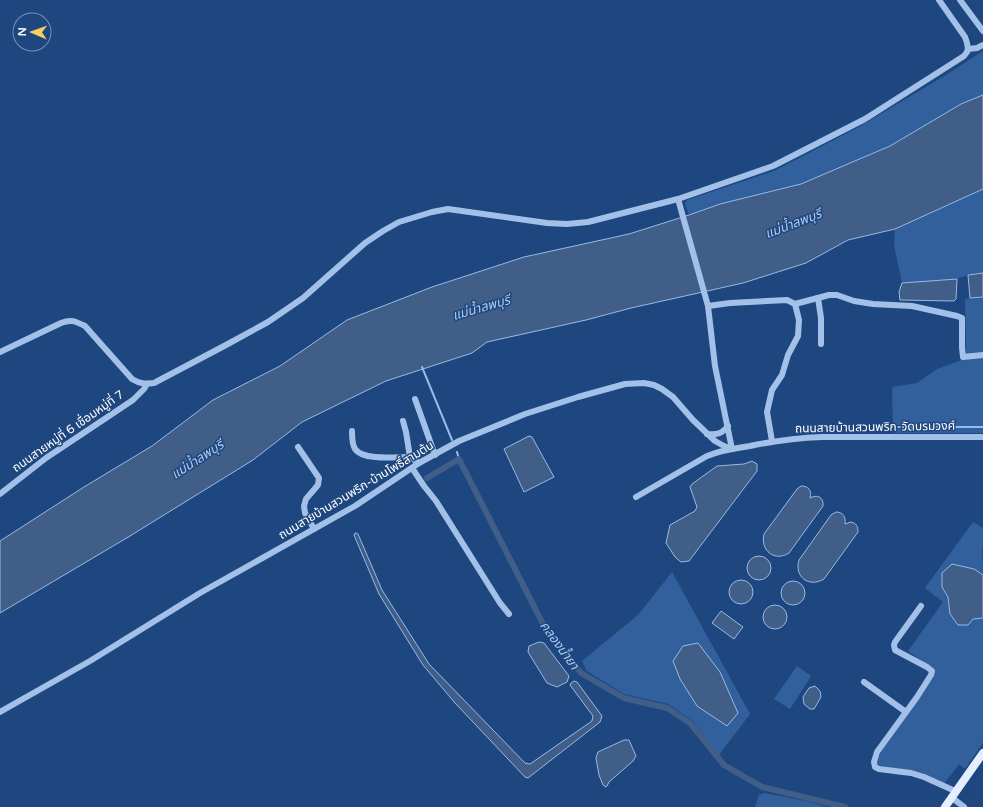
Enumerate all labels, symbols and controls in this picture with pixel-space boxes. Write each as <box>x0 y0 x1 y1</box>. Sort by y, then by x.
north arrow <box>12 12 52 52</box>
text: N <box>16 27 29 36</box>
water label: แม่น้ำลพบุรี <box>762 203 826 242</box>
water label: แม่น้ำลพบุรี <box>450 289 514 324</box>
street label: ถนนสายหมู่ที่ 6 เชื่อมหมู่ที่ 7 <box>8 386 126 475</box>
street label: ถนนสายบ้านสวนพริก-วัดบรมวงศ์ <box>795 419 955 435</box>
water label: แม่น้ำลพบุรี <box>167 434 229 483</box>
street label: ถนนสายบ้านสวนพริก-บ้านโพธิ์สามต้น <box>276 438 436 542</box>
water label: คลองน้ำยา <box>536 617 584 674</box>

